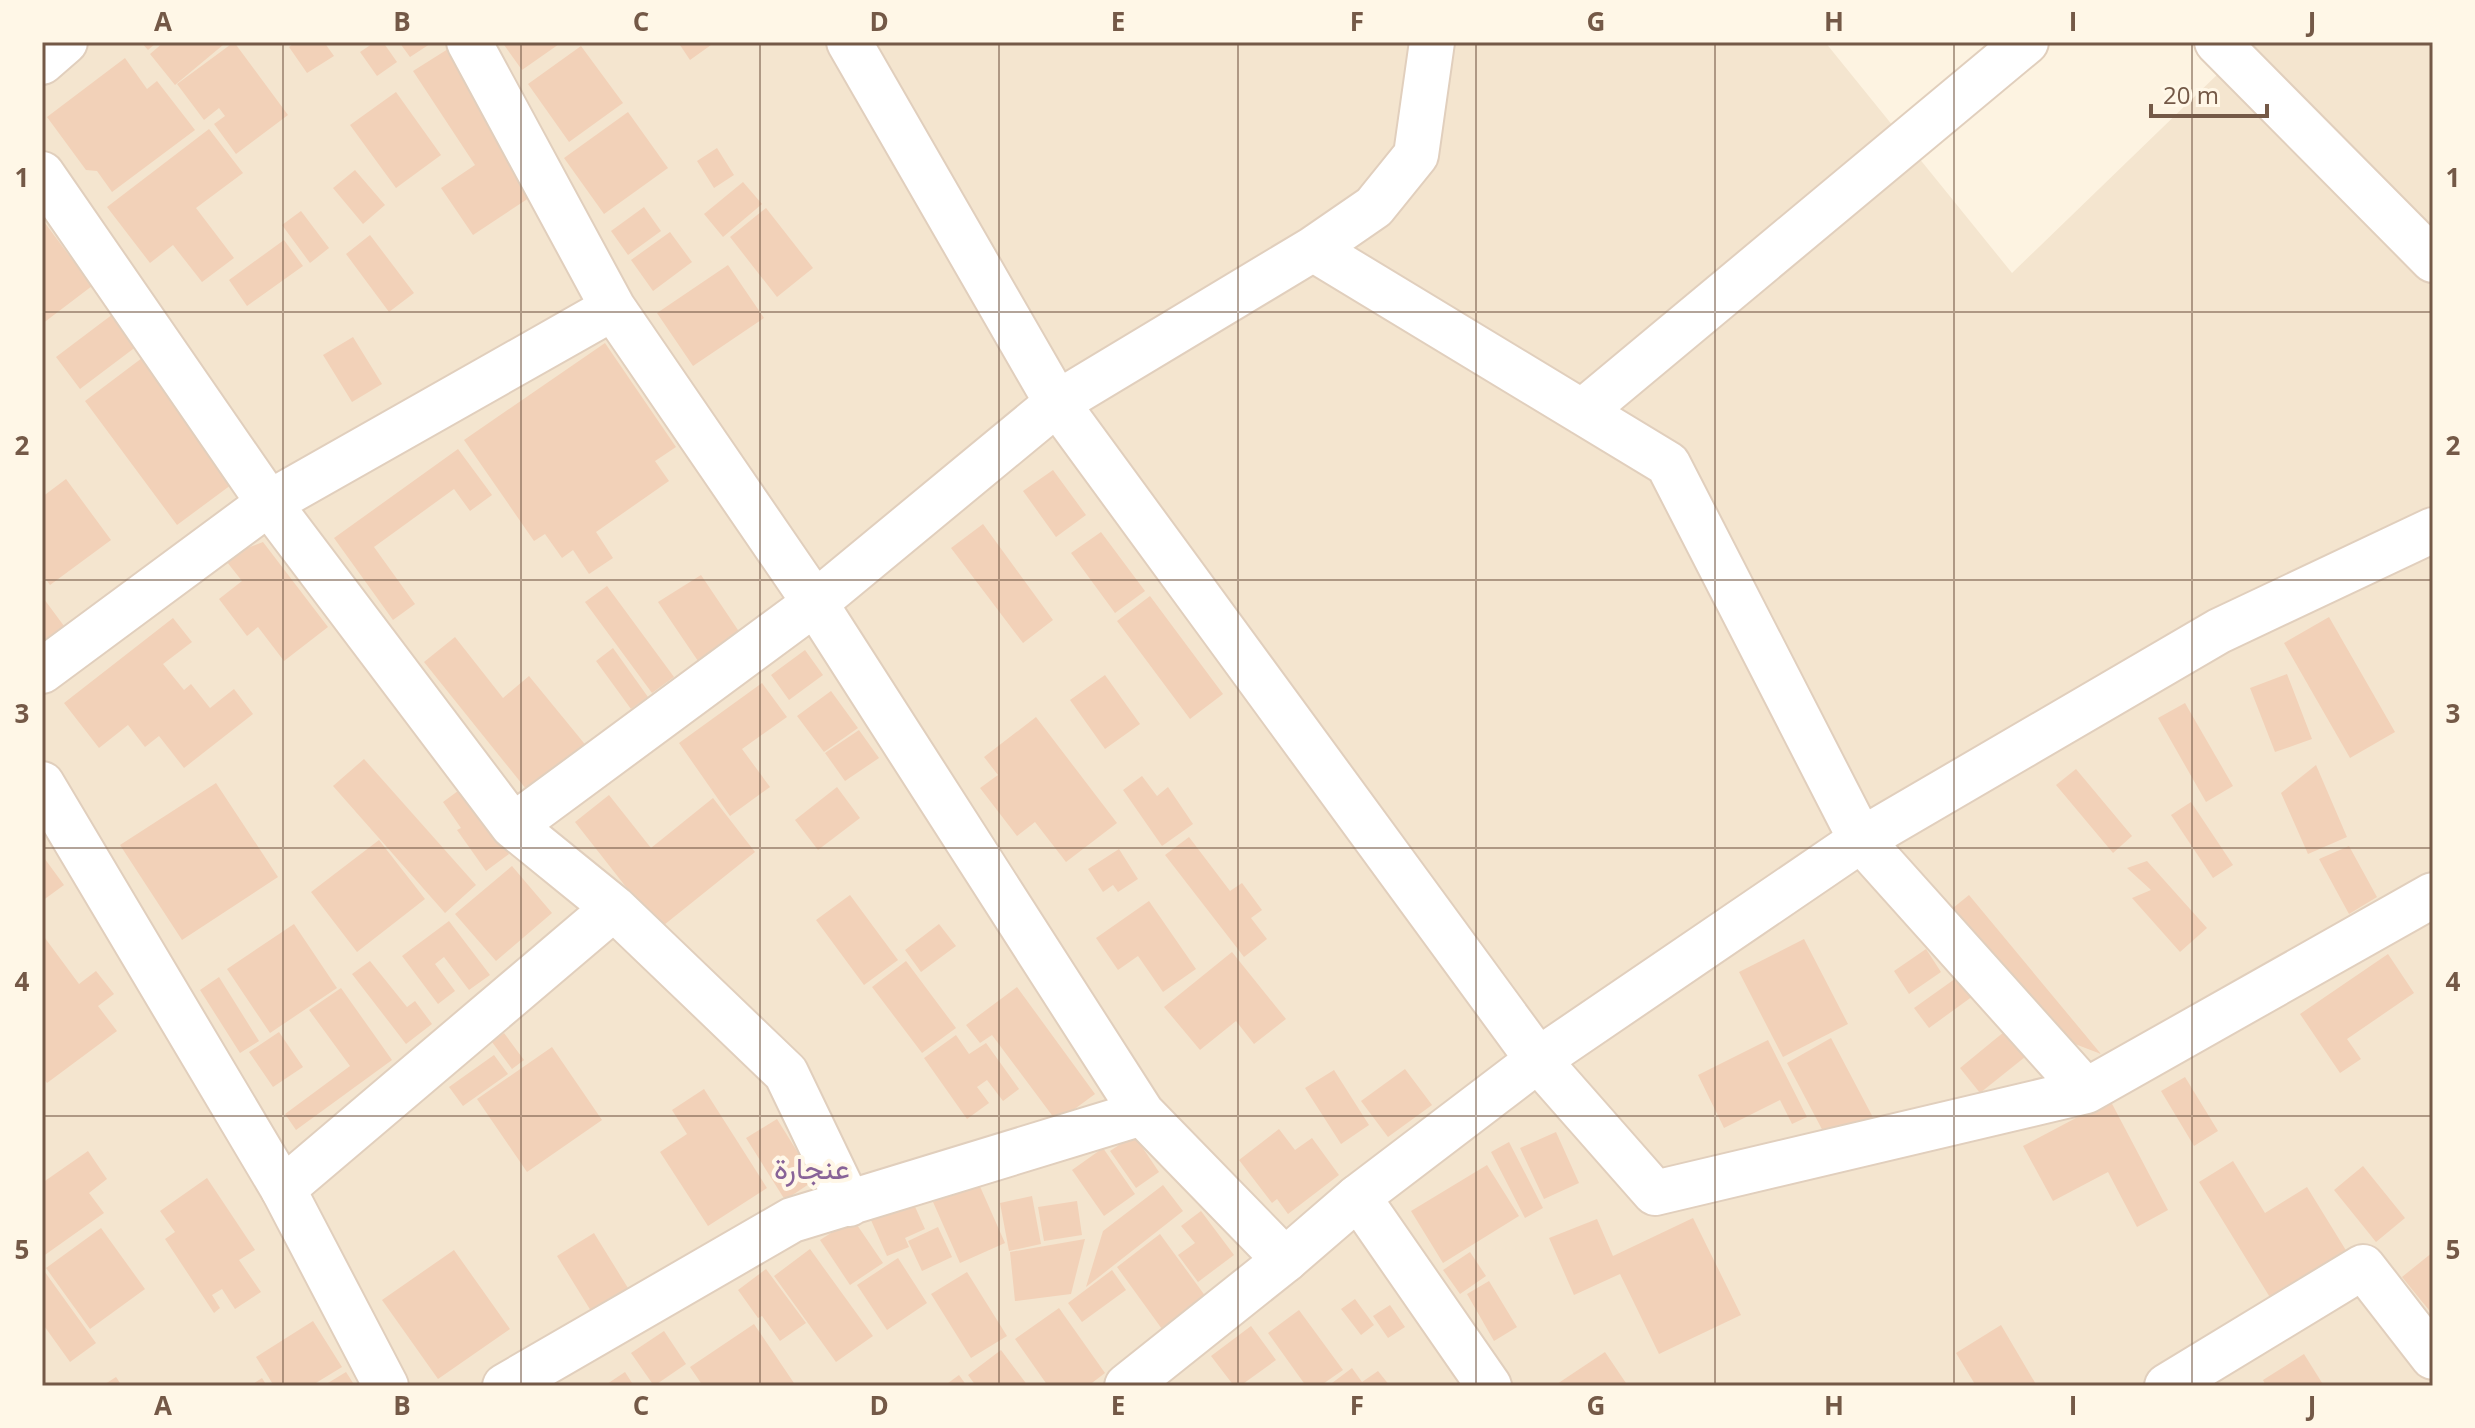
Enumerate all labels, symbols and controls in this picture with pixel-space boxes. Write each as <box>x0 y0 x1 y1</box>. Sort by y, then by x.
text: A <box>154 3 172 39</box>
text: B <box>393 3 411 39</box>
text: C <box>633 3 649 39</box>
text: D <box>869 3 889 39</box>
text: E <box>1111 3 1125 39</box>
text: F <box>1350 3 1364 39</box>
text: G <box>1587 3 1605 39</box>
text: H <box>1824 3 1844 39</box>
text: I <box>2069 3 2077 39</box>
text: J <box>2306 3 2316 39</box>
scale bar <box>2151 68 2267 118</box>
text: 20 m <box>2163 78 2219 111</box>
text: 1 <box>15 159 29 195</box>
text: 1 <box>2446 159 2460 195</box>
text: 2 <box>15 427 30 463</box>
text: 2 <box>2446 427 2461 463</box>
text: 3 <box>15 695 29 731</box>
text: 3 <box>2446 695 2460 731</box>
text: 4 <box>15 963 30 999</box>
text: 4 <box>2446 963 2461 999</box>
district label: عنجارة <box>774 1147 850 1188</box>
text: 5 <box>15 1231 29 1267</box>
text: 5 <box>2446 1231 2460 1267</box>
text: A <box>154 1387 172 1423</box>
text: B <box>393 1387 411 1423</box>
text: C <box>633 1387 649 1423</box>
text: D <box>869 1387 889 1423</box>
text: E <box>1111 1387 1125 1423</box>
text: F <box>1350 1387 1364 1423</box>
text: G <box>1587 1387 1605 1423</box>
text: H <box>1824 1387 1844 1423</box>
text: I <box>2069 1387 2077 1423</box>
text: J <box>2306 1387 2316 1423</box>

